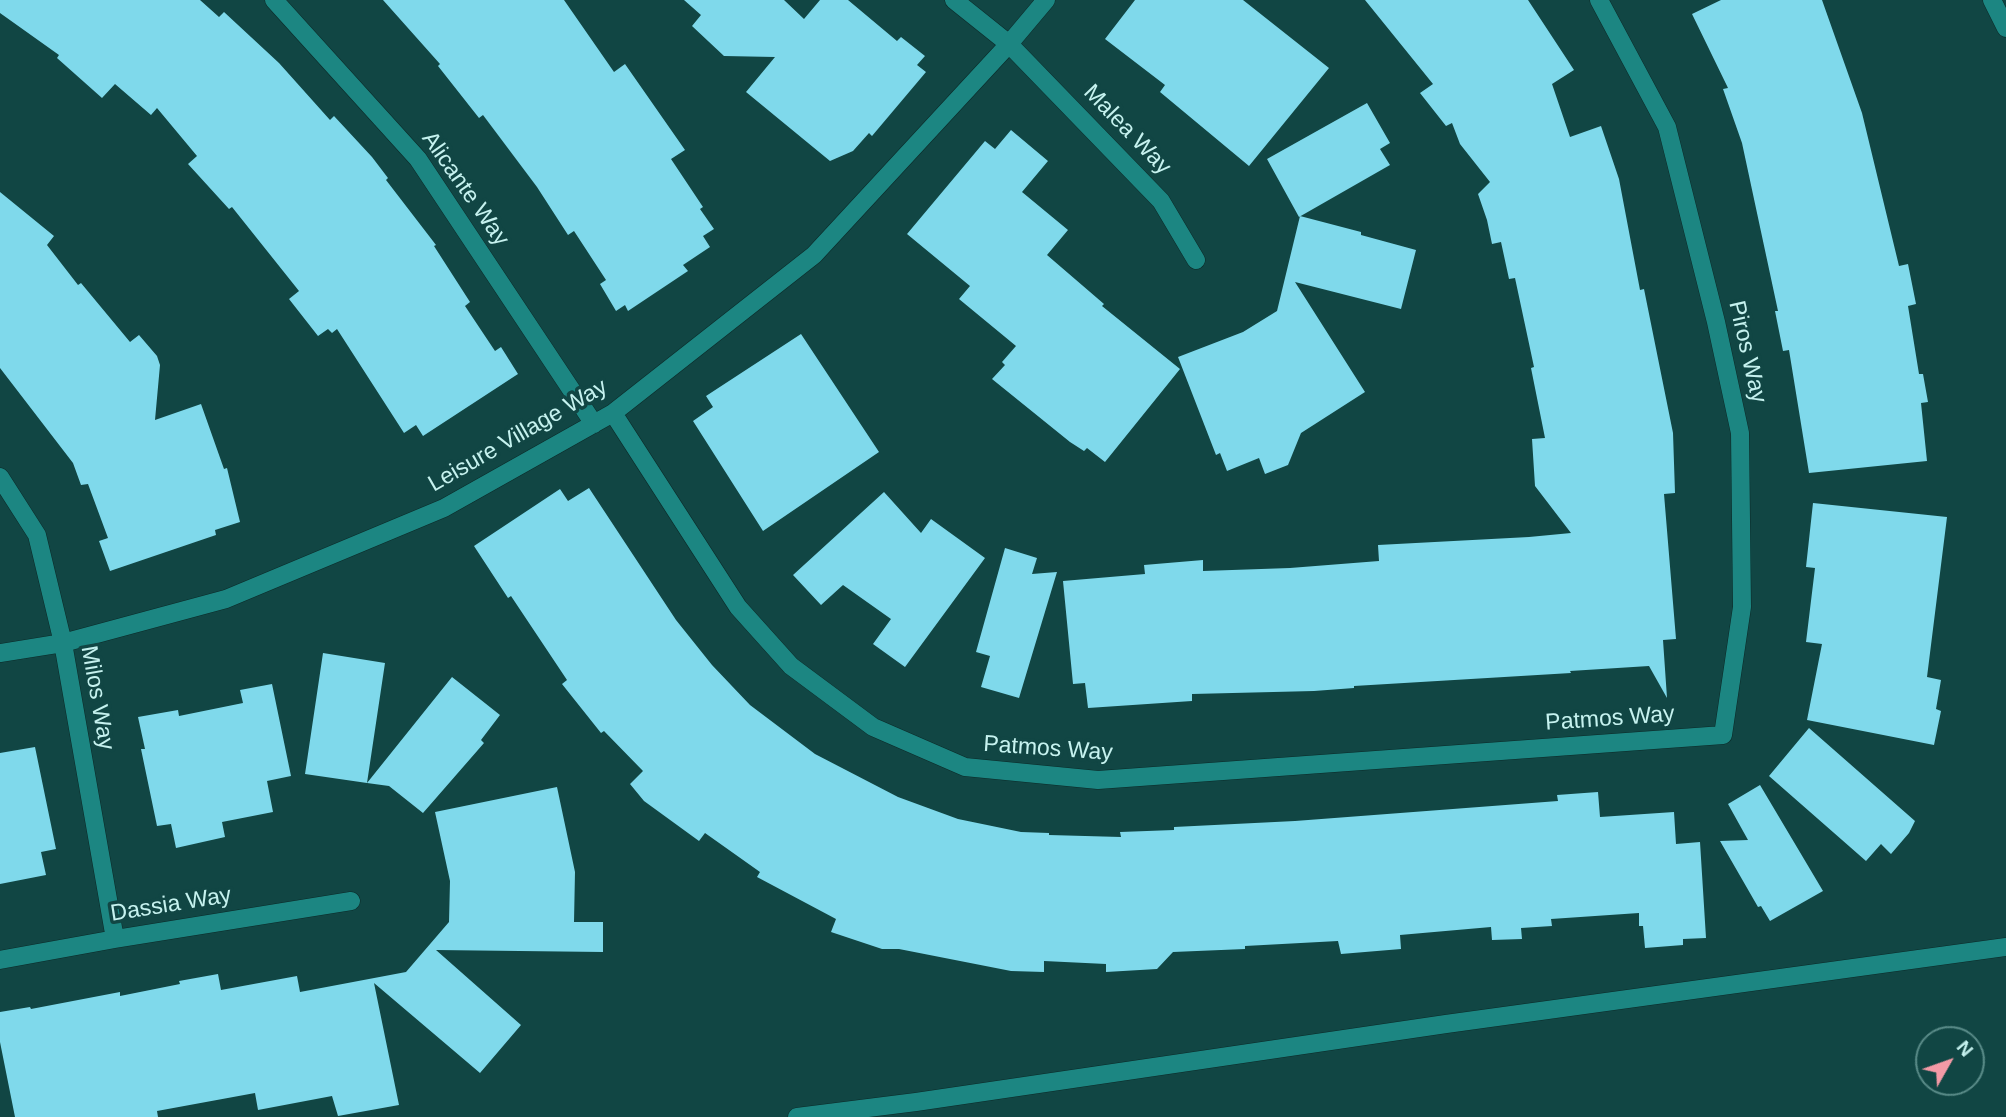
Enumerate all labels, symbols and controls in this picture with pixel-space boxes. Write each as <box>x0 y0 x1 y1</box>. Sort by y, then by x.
street label: Malea Way <box>1077 79 1177 181</box>
street label: Alicante Way <box>415 126 515 252</box>
street label: Piros Way <box>1722 298 1772 406</box>
street label: Leisure Village Way <box>424 374 612 498</box>
street label: Milos Way <box>74 644 120 752</box>
street label: Patmos Way <box>1544 701 1676 737</box>
street label: Patmos Way <box>982 731 1114 767</box>
street label: Dassia Way <box>109 882 233 928</box>
north arrow <box>1915 1026 1985 1096</box>
text: N <box>1952 1036 1977 1060</box>

